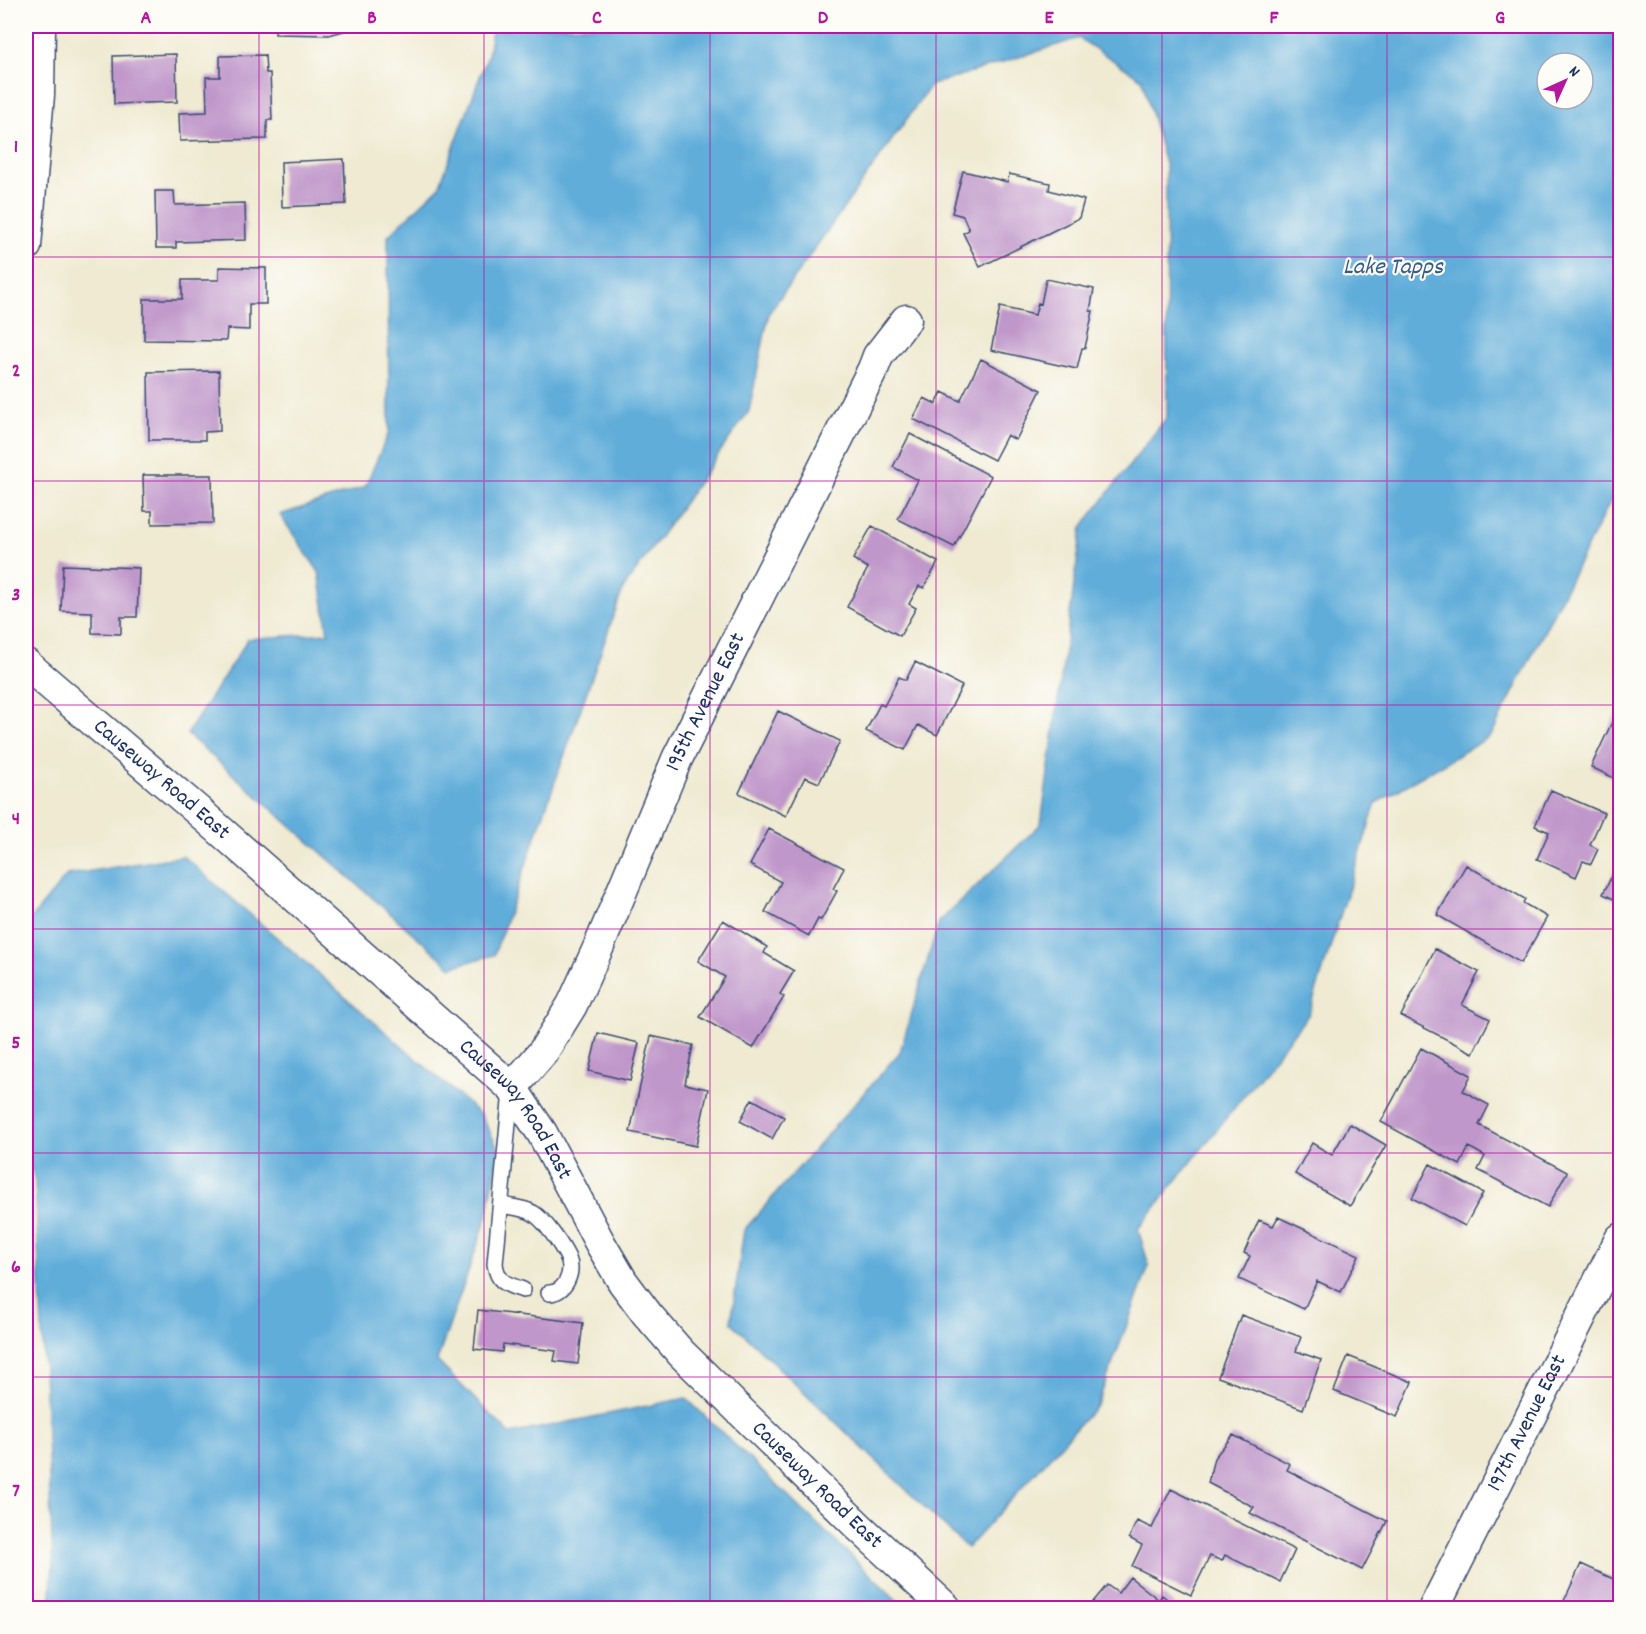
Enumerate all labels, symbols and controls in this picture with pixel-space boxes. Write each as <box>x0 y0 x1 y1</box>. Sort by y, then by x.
text: A <box>141 5 152 33</box>
text: B <box>367 5 377 33</box>
text: C <box>592 5 602 33</box>
text: D <box>818 5 829 33</box>
text: E <box>1044 5 1054 33</box>
text: F <box>1270 5 1280 33</box>
text: G <box>1495 5 1505 33</box>
north arrow <box>1535 51 1595 111</box>
text: N <box>1563 61 1585 83</box>
text: 1 <box>14 134 18 162</box>
water label: Lake Tapps <box>1343 251 1444 285</box>
text: 2 <box>12 358 20 386</box>
text: 3 <box>12 582 20 610</box>
street label: 195th Avenue East <box>658 627 753 776</box>
street label: Causeway Road East <box>86 712 237 848</box>
text: 4 <box>12 806 20 834</box>
text: 5 <box>11 1030 21 1058</box>
street label: Causeway Road East <box>452 1032 579 1185</box>
text: 6 <box>11 1254 21 1282</box>
street label: 197th Avenue East <box>1480 1349 1575 1497</box>
street label: Causeway Road East <box>744 1414 889 1556</box>
text: 7 <box>12 1478 20 1506</box>

